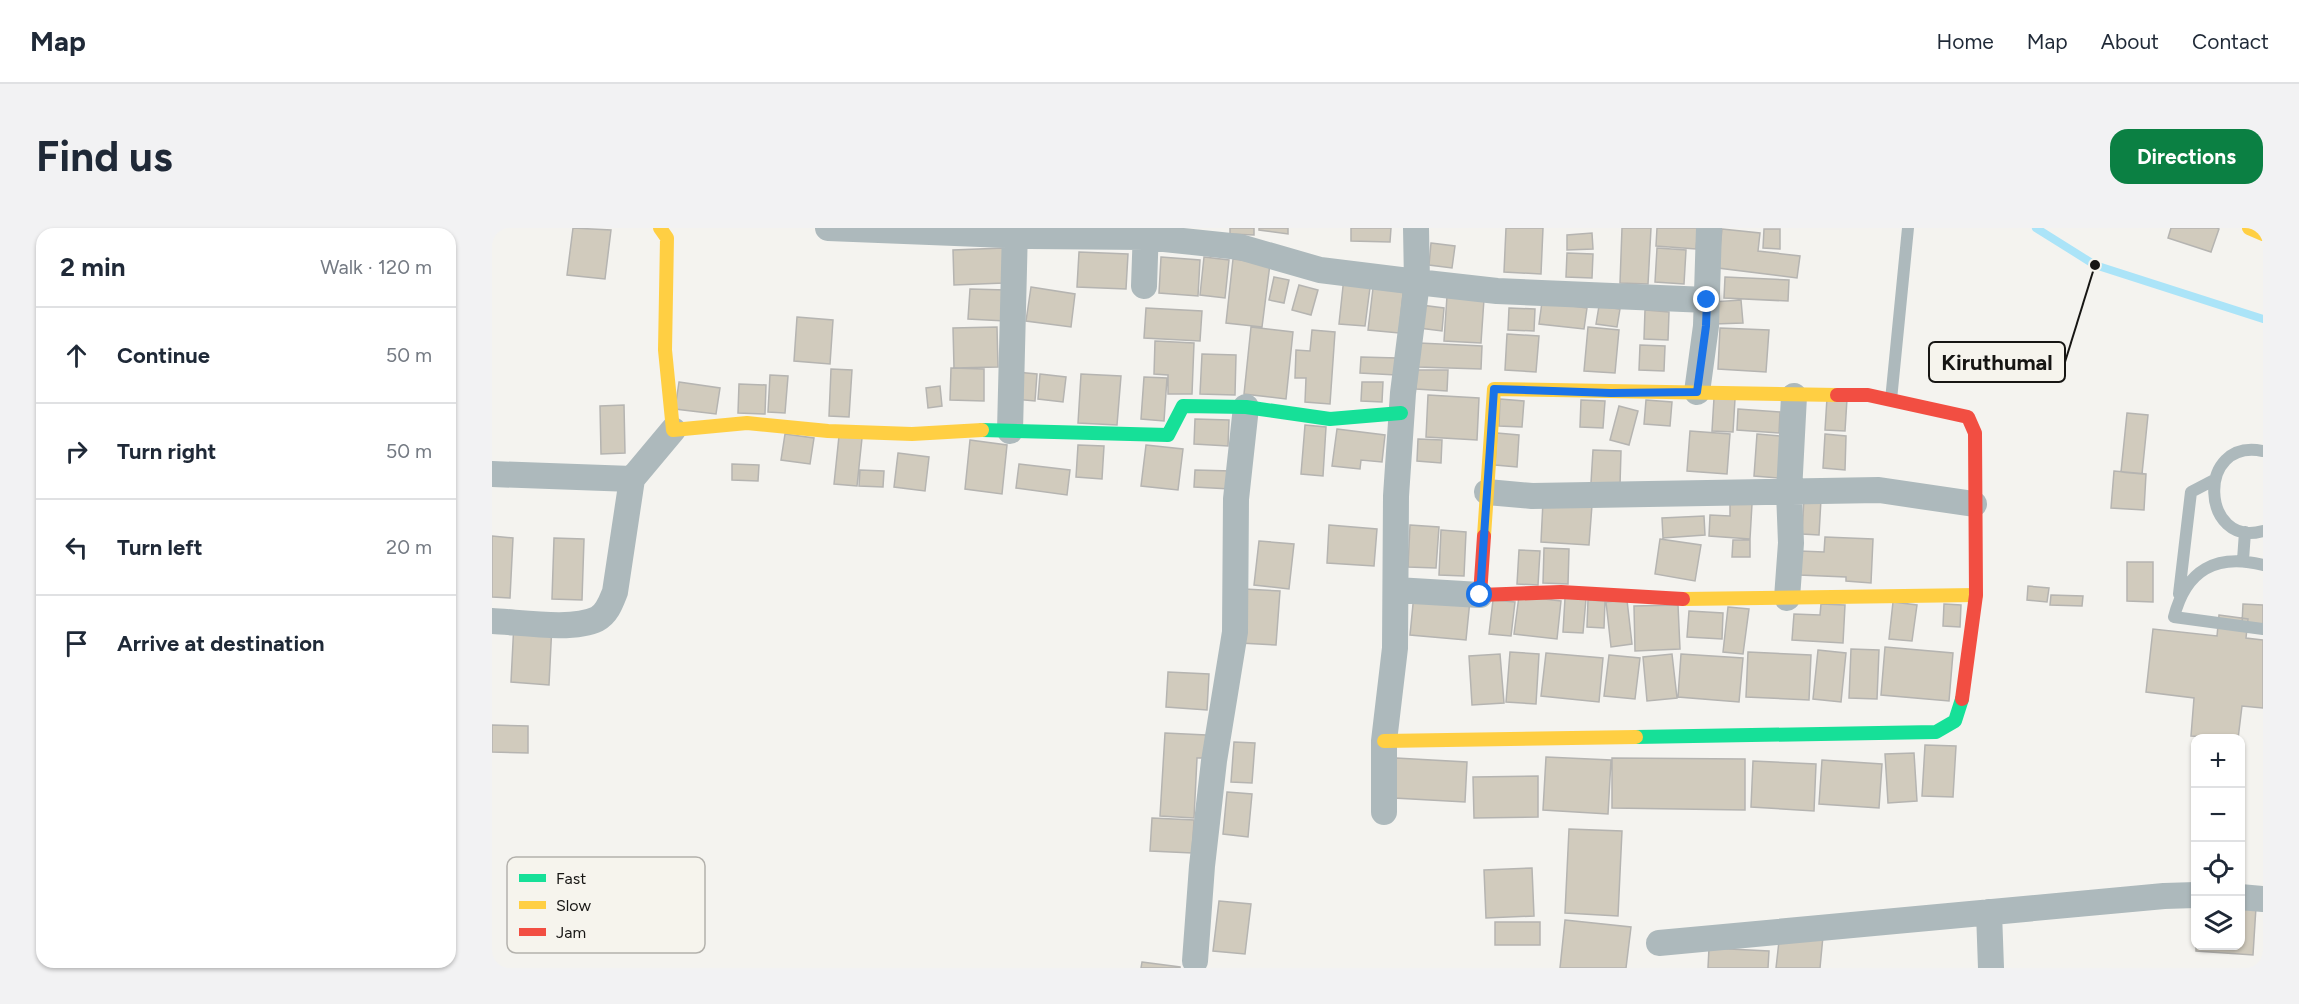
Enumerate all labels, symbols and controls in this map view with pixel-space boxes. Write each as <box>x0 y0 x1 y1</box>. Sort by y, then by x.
text: Map <box>30 24 86 58</box>
text: Home <box>1937 29 1994 54</box>
text: Map <box>2027 29 2068 54</box>
text: About <box>2101 29 2159 54</box>
text: Contact <box>2192 29 2269 54</box>
button: Directions <box>2110 129 2263 184</box>
text: Find us <box>36 131 173 182</box>
text: 2 min <box>60 251 126 283</box>
text: Walk · 120 m <box>320 255 432 279</box>
route end <box>1693 286 1719 312</box>
icon: ahead <box>60 339 93 372</box>
text: Continue <box>117 342 210 369</box>
callout: Kiruthumal <box>1929 342 2065 382</box>
text: 50 m <box>386 343 432 367</box>
text: Kiruthumal <box>1941 349 2053 376</box>
icon: right <box>60 435 93 468</box>
text: Turn right <box>117 438 216 465</box>
text: 50 m <box>386 439 432 463</box>
icon: left <box>60 531 93 564</box>
text: Turn left <box>117 534 203 561</box>
text: 20 m <box>386 535 432 559</box>
route start <box>1466 581 1492 607</box>
icon: arrive <box>60 627 93 660</box>
text: Arrive at destination <box>117 630 325 657</box>
map controls <box>2191 734 2245 950</box>
button: + <box>2191 734 2245 788</box>
button: − <box>2191 788 2245 842</box>
button: locate <box>2191 842 2245 896</box>
legend <box>507 857 705 953</box>
text: Fast <box>556 869 586 888</box>
text: Slow <box>556 896 591 915</box>
button: layers <box>2191 896 2245 950</box>
text: Jam <box>556 923 586 942</box>

